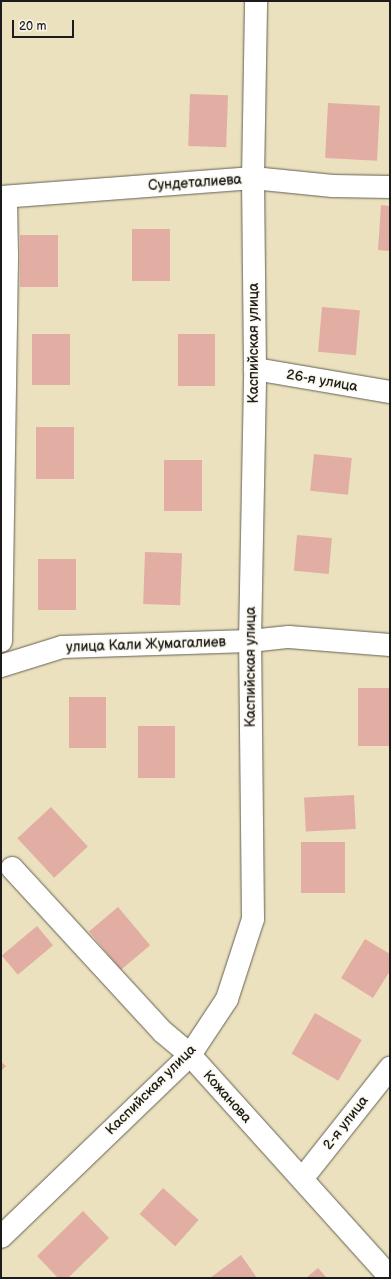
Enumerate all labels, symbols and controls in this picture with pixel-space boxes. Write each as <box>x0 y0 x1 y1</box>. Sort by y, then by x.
scale bar <box>14 12 76 38</box>
text: 20 m <box>19 19 46 34</box>
street label: Сундеталиева <box>148 171 242 195</box>
street label: Каспийская улица <box>246 283 262 403</box>
street label: 26-я улица <box>285 366 359 396</box>
street label: Каспийская улица <box>243 607 259 727</box>
street label: улица Кали Жумагалиев <box>66 634 226 656</box>
street label: Каспийская улица <box>102 1041 200 1139</box>
street label: Кожанова <box>199 1067 255 1127</box>
street label: 2-я улица <box>320 1093 372 1153</box>

